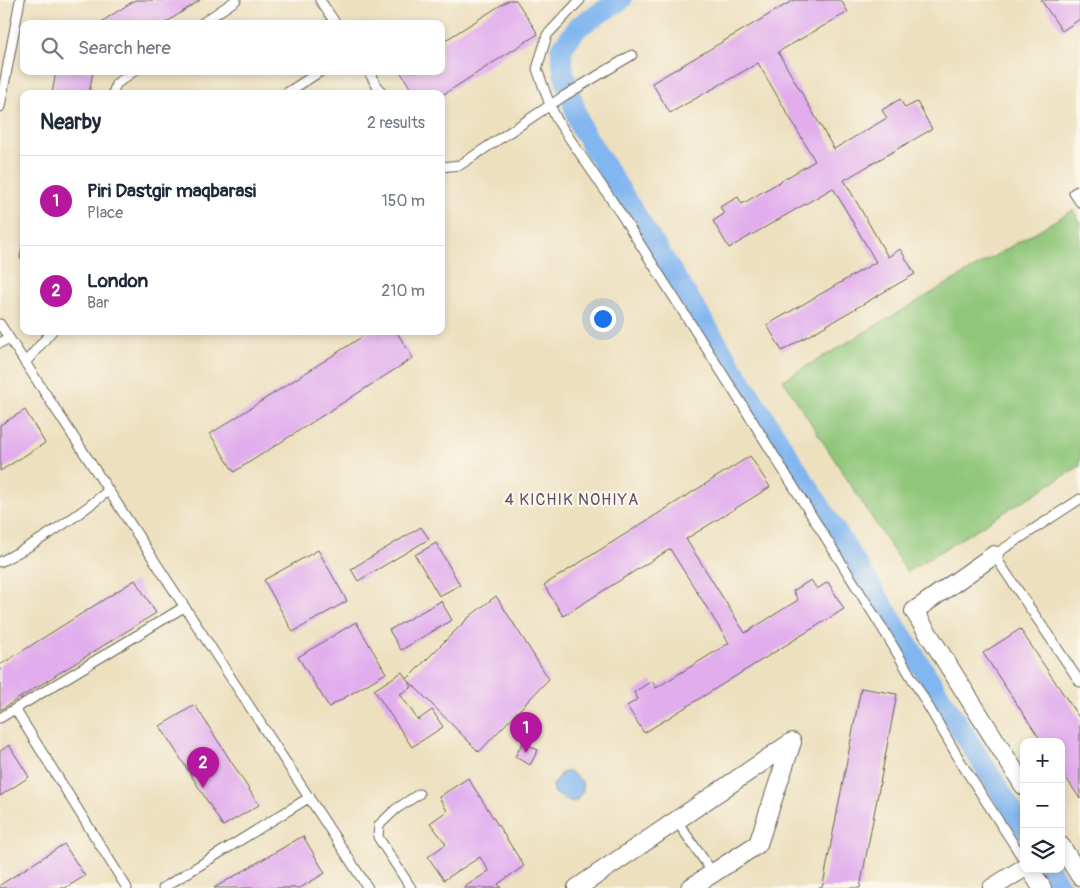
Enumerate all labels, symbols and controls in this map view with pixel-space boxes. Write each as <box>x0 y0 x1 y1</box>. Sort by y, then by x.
search box <box>20 20 445 75</box>
icon: search <box>38 34 66 62</box>
text: Search here <box>78 36 171 60</box>
text: Nearby <box>40 109 101 136</box>
text: 2 results <box>367 113 425 133</box>
text: Piri Dastgir maqbarasi <box>87 179 256 203</box>
text: 1 <box>53 191 59 211</box>
text: 150 m <box>381 191 425 211</box>
text: Place <box>87 203 123 223</box>
text: London <box>87 269 148 293</box>
text: 2 <box>52 281 60 301</box>
text: 210 m <box>381 281 425 301</box>
text: Bar <box>87 293 109 313</box>
your location <box>590 306 616 332</box>
district label: 4 KICHIK NOHIYA <box>505 490 639 510</box>
pin: 1 <box>510 712 542 753</box>
map controls <box>1020 738 1065 873</box>
button: + <box>1020 738 1065 783</box>
pin: 2 <box>187 747 219 788</box>
button: − <box>1020 783 1065 828</box>
button: layers <box>1020 828 1065 873</box>

